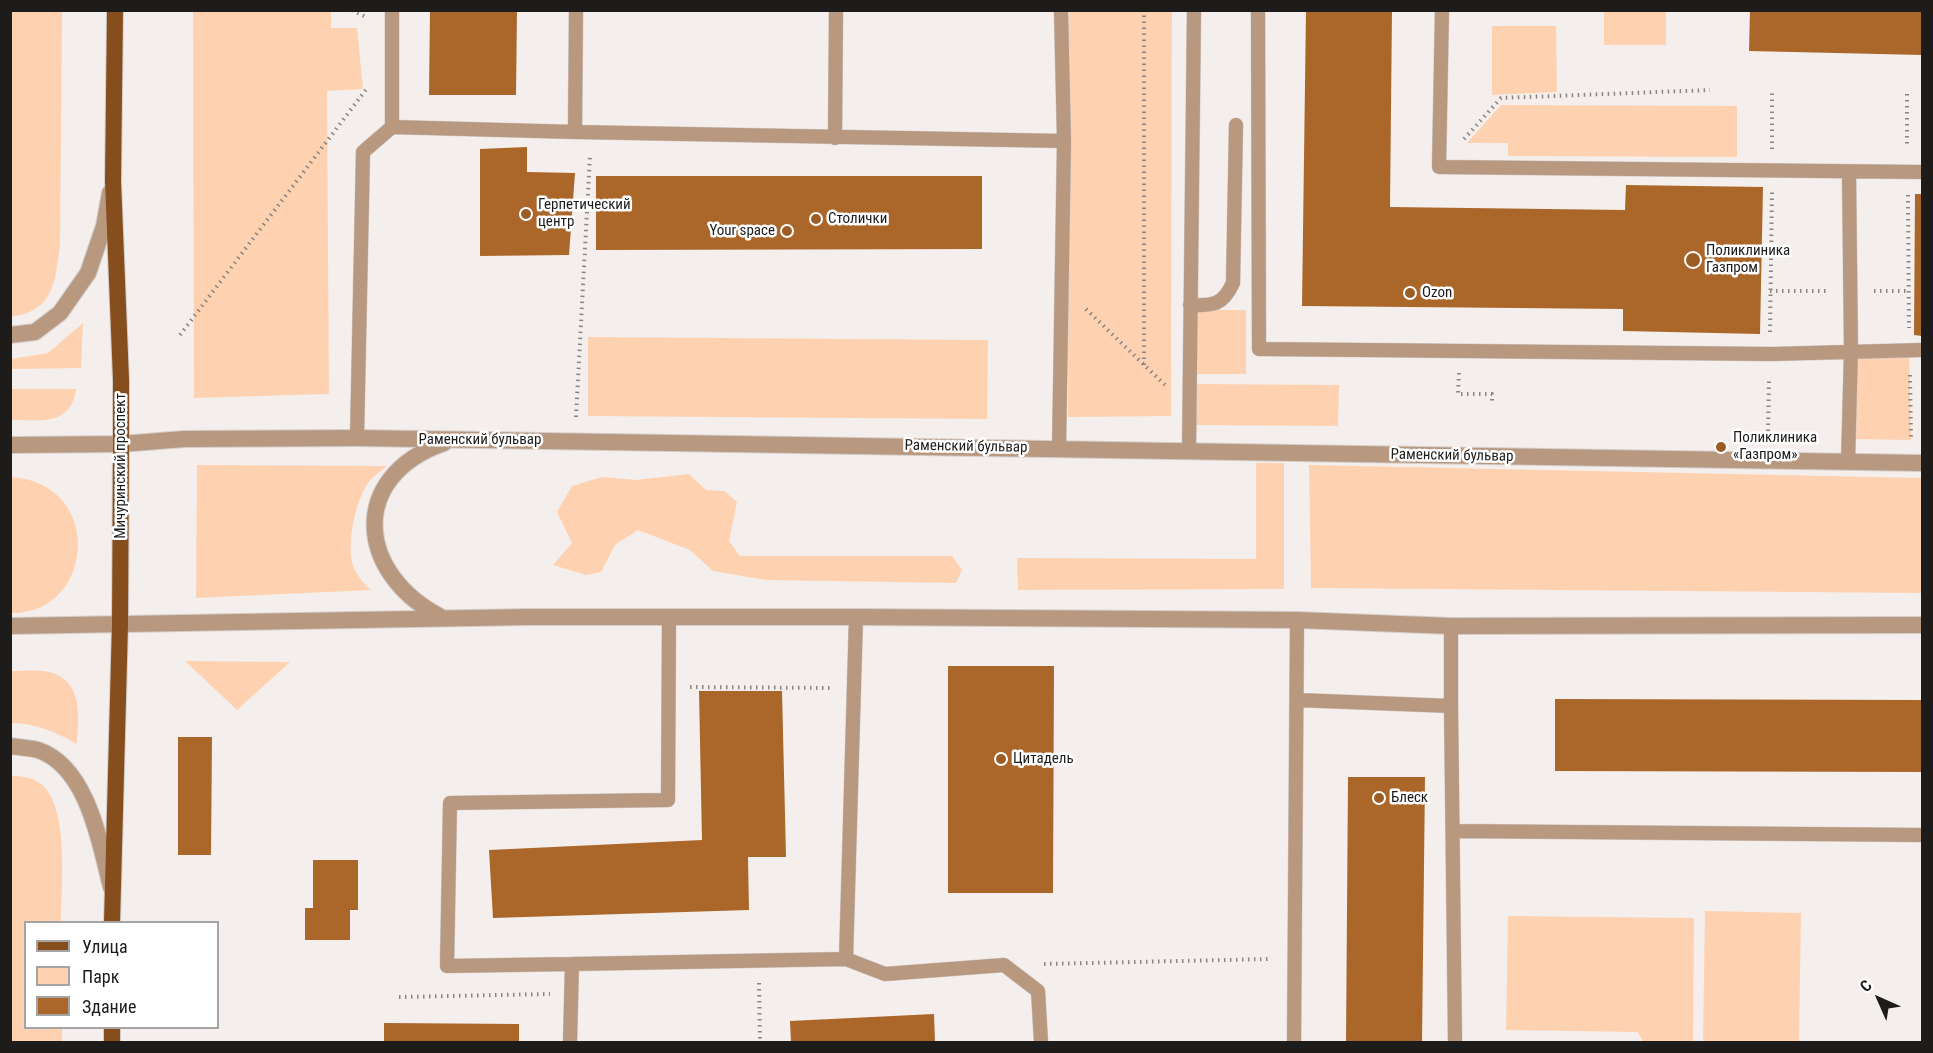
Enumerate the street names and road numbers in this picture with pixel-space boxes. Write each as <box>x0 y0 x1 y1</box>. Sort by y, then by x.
street label: Мичуринский проспект <box>112 393 130 539</box>
street label: Раменский бульвар <box>419 431 541 449</box>
street label: Раменский бульвар <box>904 437 1028 457</box>
street label: Раменский бульвар <box>1390 446 1514 466</box>

